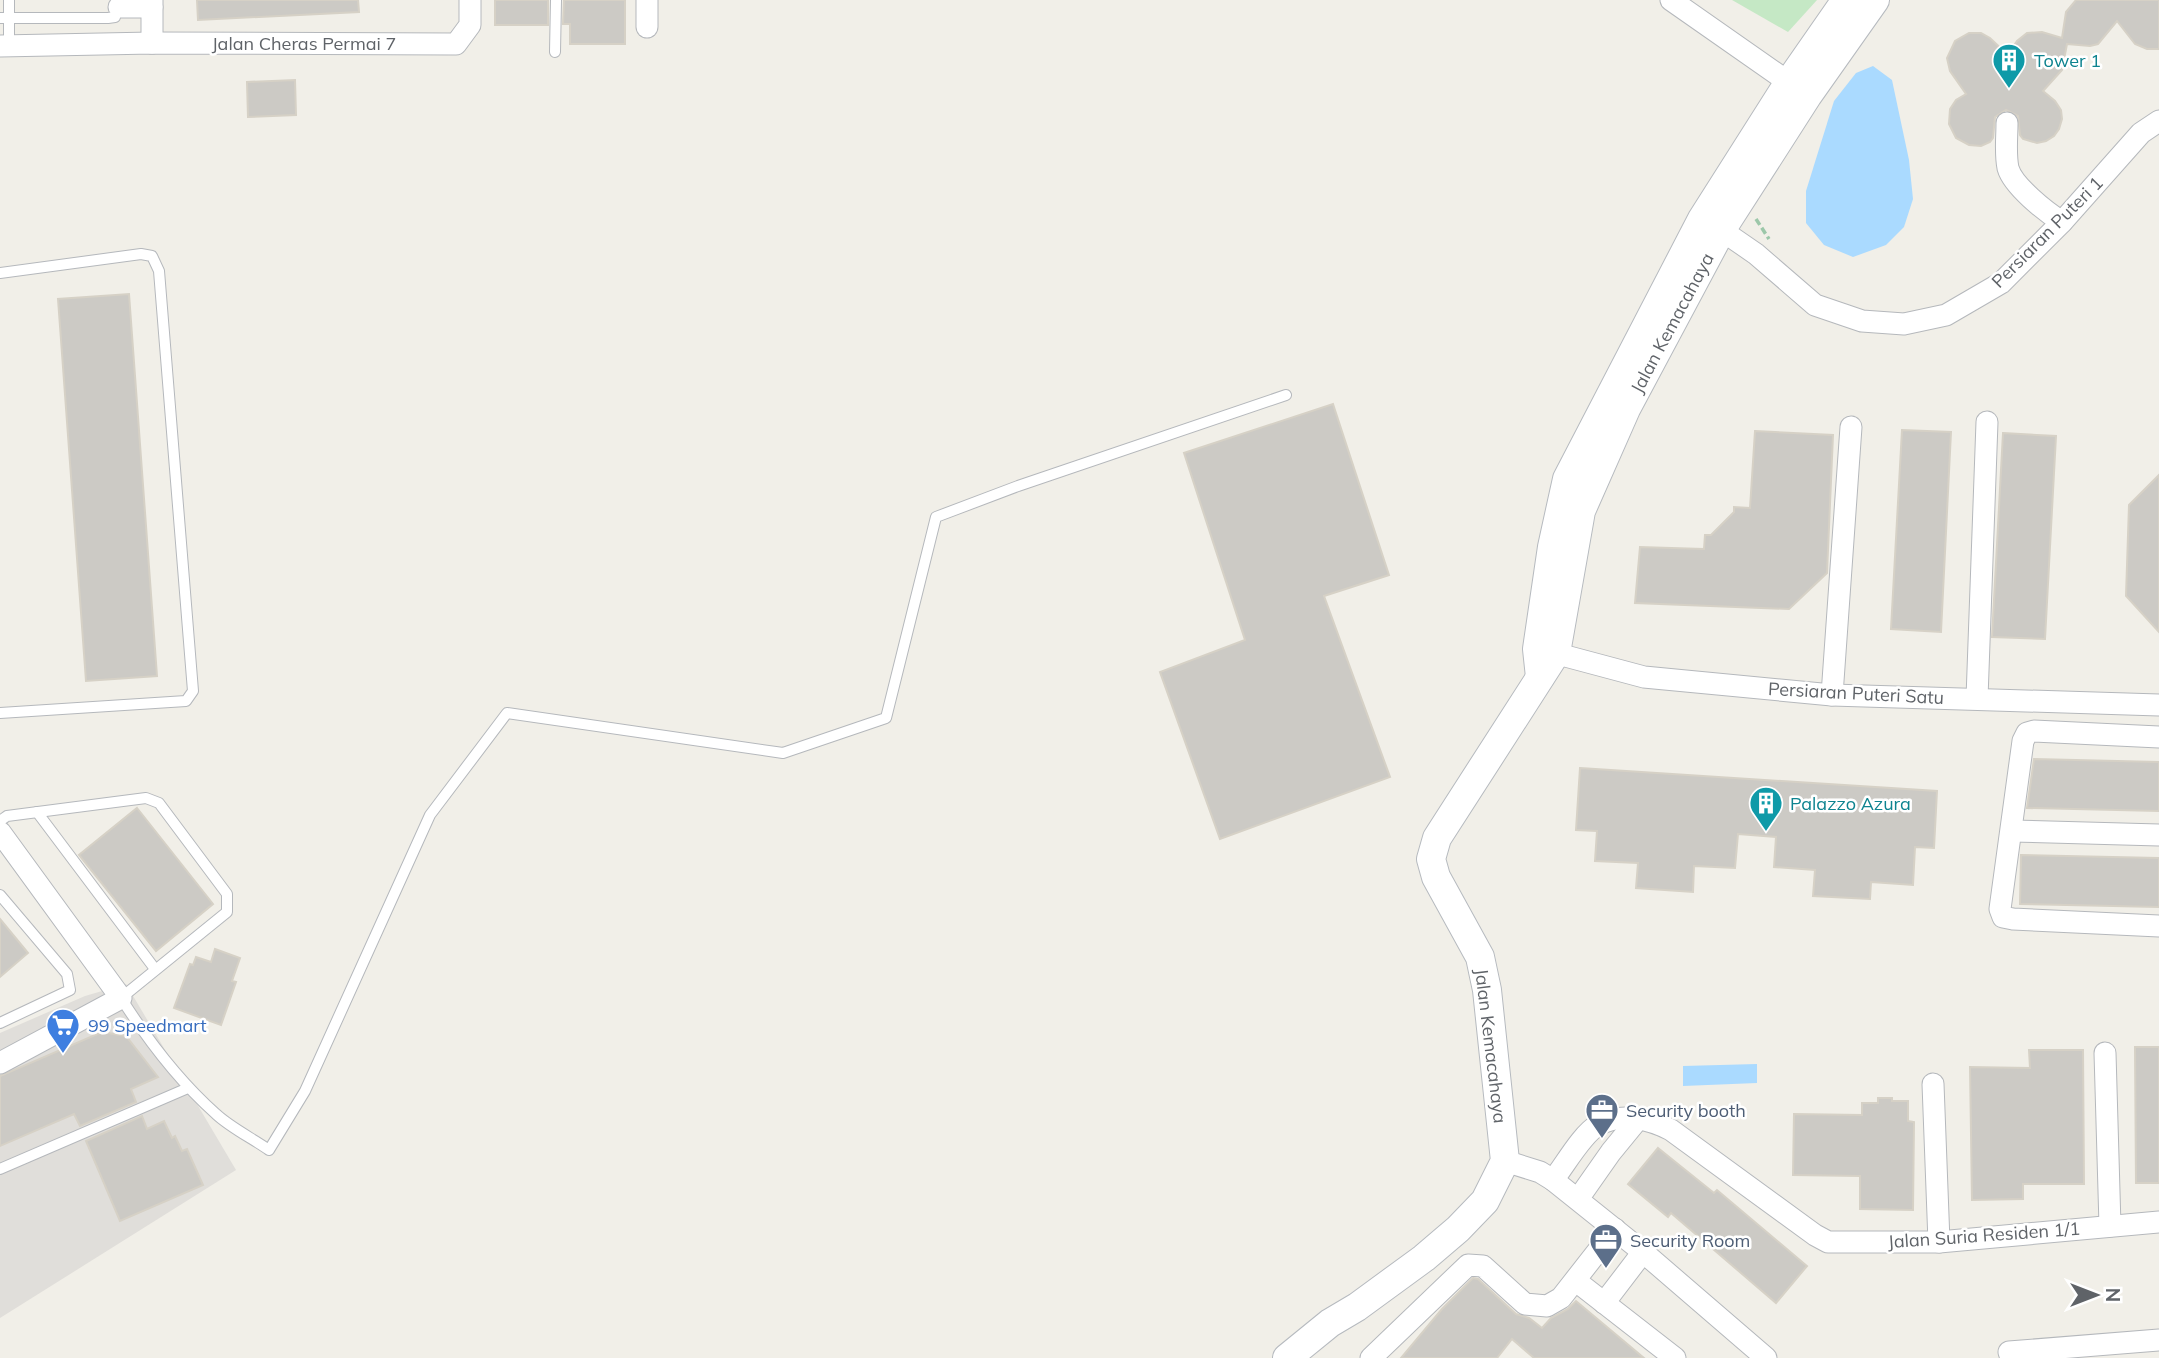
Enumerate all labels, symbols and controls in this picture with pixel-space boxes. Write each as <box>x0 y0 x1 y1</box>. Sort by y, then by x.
street label: Jalan Cheras Permai 7 <box>212 32 396 55</box>
building icon: Tower 1 <box>1990 41 2028 90</box>
place label: Tower 1 <box>2034 49 2101 72</box>
street label: Persiaran Puteri 1 <box>1986 171 2108 293</box>
street label: Jalan Kemacahaya <box>1625 249 1719 397</box>
street label: Persiaran Puteri Satu <box>1767 677 1945 709</box>
building icon: Palazzo Azura <box>1747 784 1785 833</box>
place label: Palazzo Azura <box>1790 792 1911 815</box>
street label: Jalan Kemacahaya <box>1470 967 1512 1125</box>
supermarket icon: 99 Speedmart <box>44 1006 82 1055</box>
place label: 99 Speedmart <box>88 1014 207 1037</box>
office icon: Security booth <box>1583 1091 1621 1140</box>
place label: Security booth <box>1626 1099 1746 1122</box>
street label: Jalan Suria Residen 1/1 <box>1887 1217 2081 1253</box>
office icon: Security Room <box>1587 1221 1625 1270</box>
place label: Security Room <box>1630 1229 1750 1252</box>
north arrow <box>2061 1260 2131 1330</box>
text: N <box>2101 1288 2125 1302</box>

